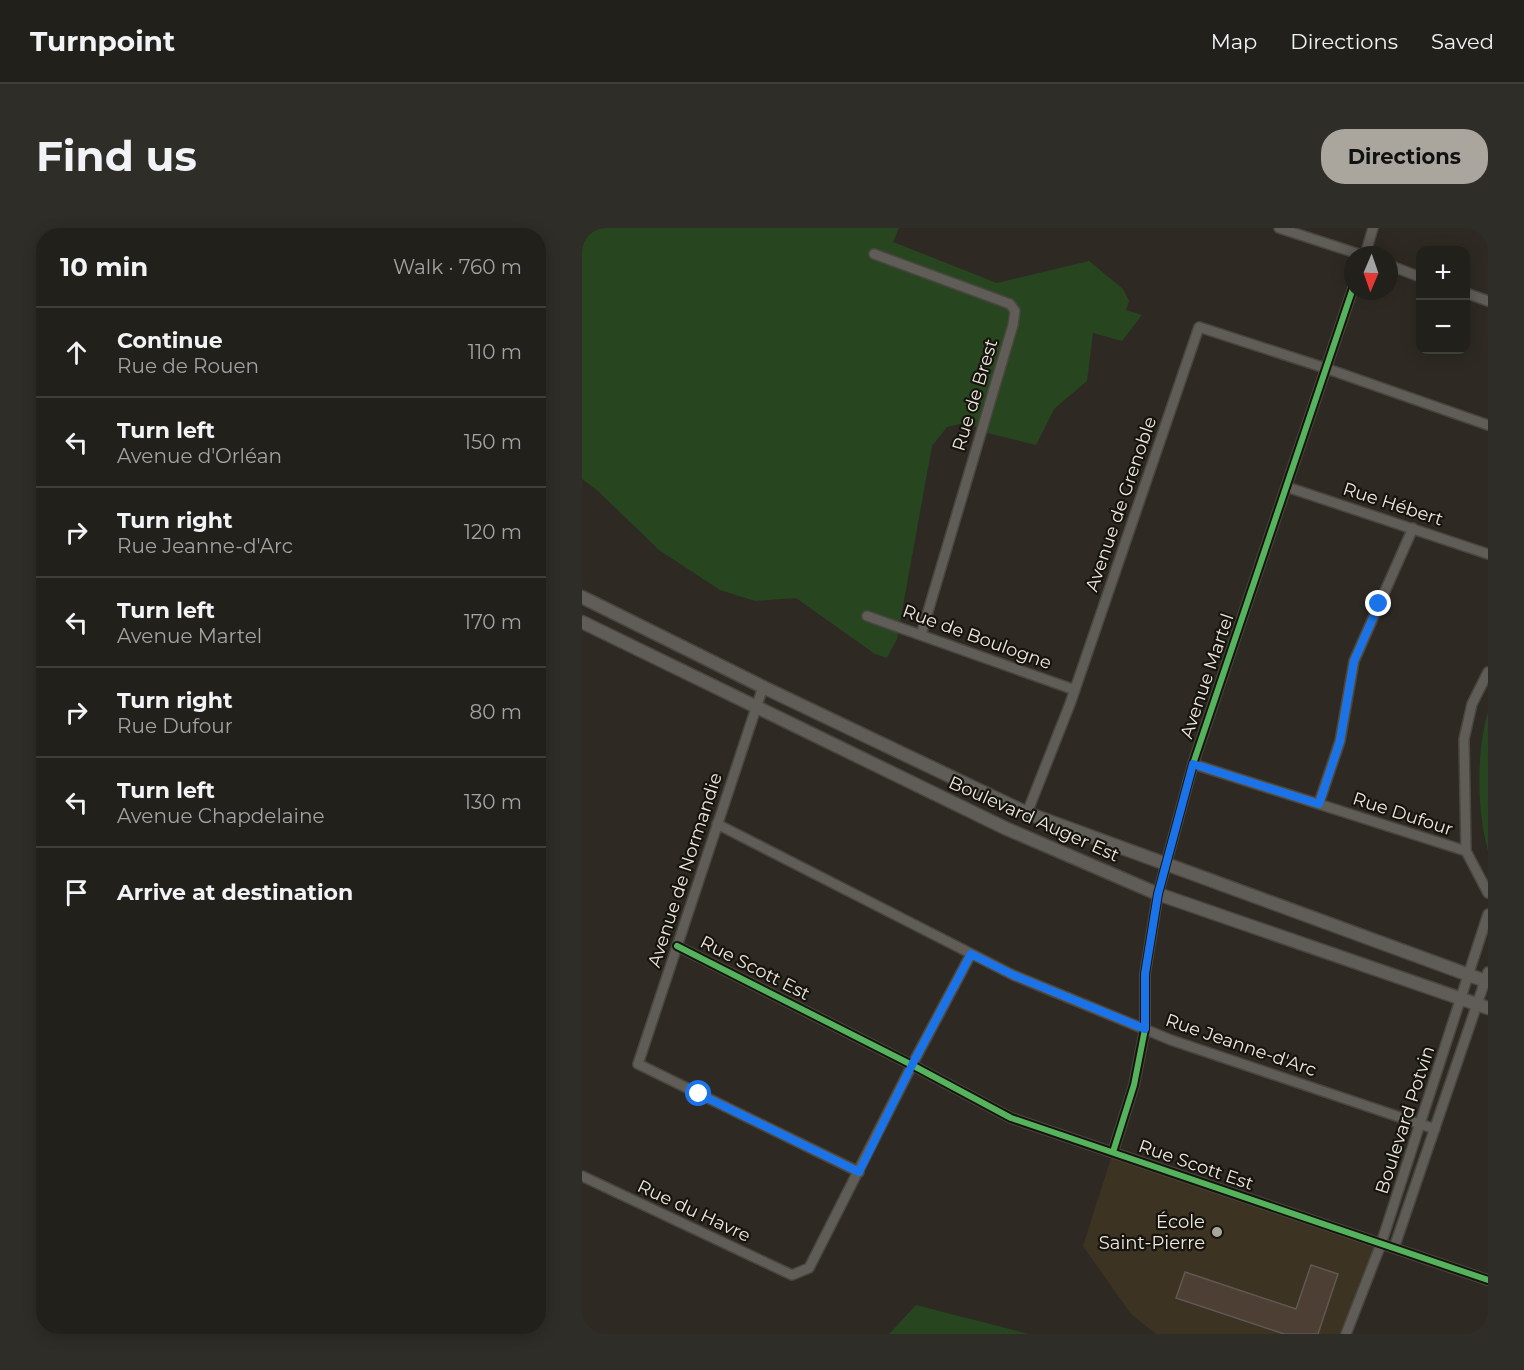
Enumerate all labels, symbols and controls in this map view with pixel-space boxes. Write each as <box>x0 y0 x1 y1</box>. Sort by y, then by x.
text: Turnpoint <box>30 24 175 58</box>
text: Map <box>1211 29 1257 54</box>
text: Directions <box>1290 29 1398 54</box>
text: Saved <box>1431 29 1494 54</box>
button: Directions <box>1321 129 1488 184</box>
text: Find us <box>36 130 197 182</box>
north arrow <box>1344 246 1398 300</box>
map controls <box>1416 246 1470 354</box>
button: + <box>1416 246 1470 300</box>
text: 10 min <box>60 251 148 283</box>
text: Walk · 760 m <box>393 255 522 279</box>
button: − <box>1416 300 1470 354</box>
text: Continue <box>117 327 223 354</box>
icon: ahead <box>60 336 93 369</box>
street label: Rue de Brest <box>948 336 1002 454</box>
text: 110 m <box>468 340 522 364</box>
text: Rue de Rouen <box>117 354 259 378</box>
street label: Avenue de Grenoble <box>1081 414 1161 594</box>
text: Turn left <box>117 417 215 444</box>
icon: left <box>60 426 93 459</box>
text: 150 m <box>464 430 522 454</box>
text: Avenue d'Orléan <box>117 444 282 468</box>
street label: Rue Hébert <box>1340 477 1446 531</box>
text: Turn right <box>117 507 232 534</box>
icon: right <box>60 516 93 549</box>
text: 120 m <box>464 520 522 544</box>
text: Rue Jeanne-d'Arc <box>117 534 293 558</box>
route end <box>1365 590 1391 616</box>
text: Turn left <box>117 597 215 624</box>
street label: Rue de Boulogne <box>899 600 1055 674</box>
icon: left <box>60 606 93 639</box>
text: 170 m <box>464 610 522 634</box>
street label: Avenue Martel <box>1175 611 1239 741</box>
text: Avenue Martel <box>117 624 262 648</box>
text: Turn right <box>117 687 232 714</box>
icon: right <box>60 696 93 729</box>
text: 80 m <box>470 700 522 724</box>
text: Rue Dufour <box>117 714 233 738</box>
street label: Avenue de Normandie <box>643 770 727 970</box>
street label: Boulevard Auger Est <box>945 771 1123 867</box>
text: Turn left <box>117 777 215 804</box>
icon: left <box>60 786 93 819</box>
street label: Rue Dufour <box>1350 787 1456 841</box>
text: 130 m <box>464 790 522 814</box>
text: Avenue Chapdelaine <box>117 804 325 828</box>
icon: arrive <box>60 876 93 909</box>
text: Arrive at destination <box>117 879 353 906</box>
street label: Rue Scott Est <box>696 931 814 1005</box>
street label: Rue Jeanne-d'Arc <box>1163 1009 1319 1081</box>
street label: Boulevard Potvin <box>1371 1043 1439 1197</box>
route start <box>685 1080 711 1106</box>
street label: Rue Scott Est <box>1136 1135 1256 1195</box>
street label: Rue du Havre <box>634 1175 754 1247</box>
place label: École Saint-Pierre <box>1099 1211 1205 1254</box>
marker: École Saint-Pierre <box>1210 1225 1224 1239</box>

